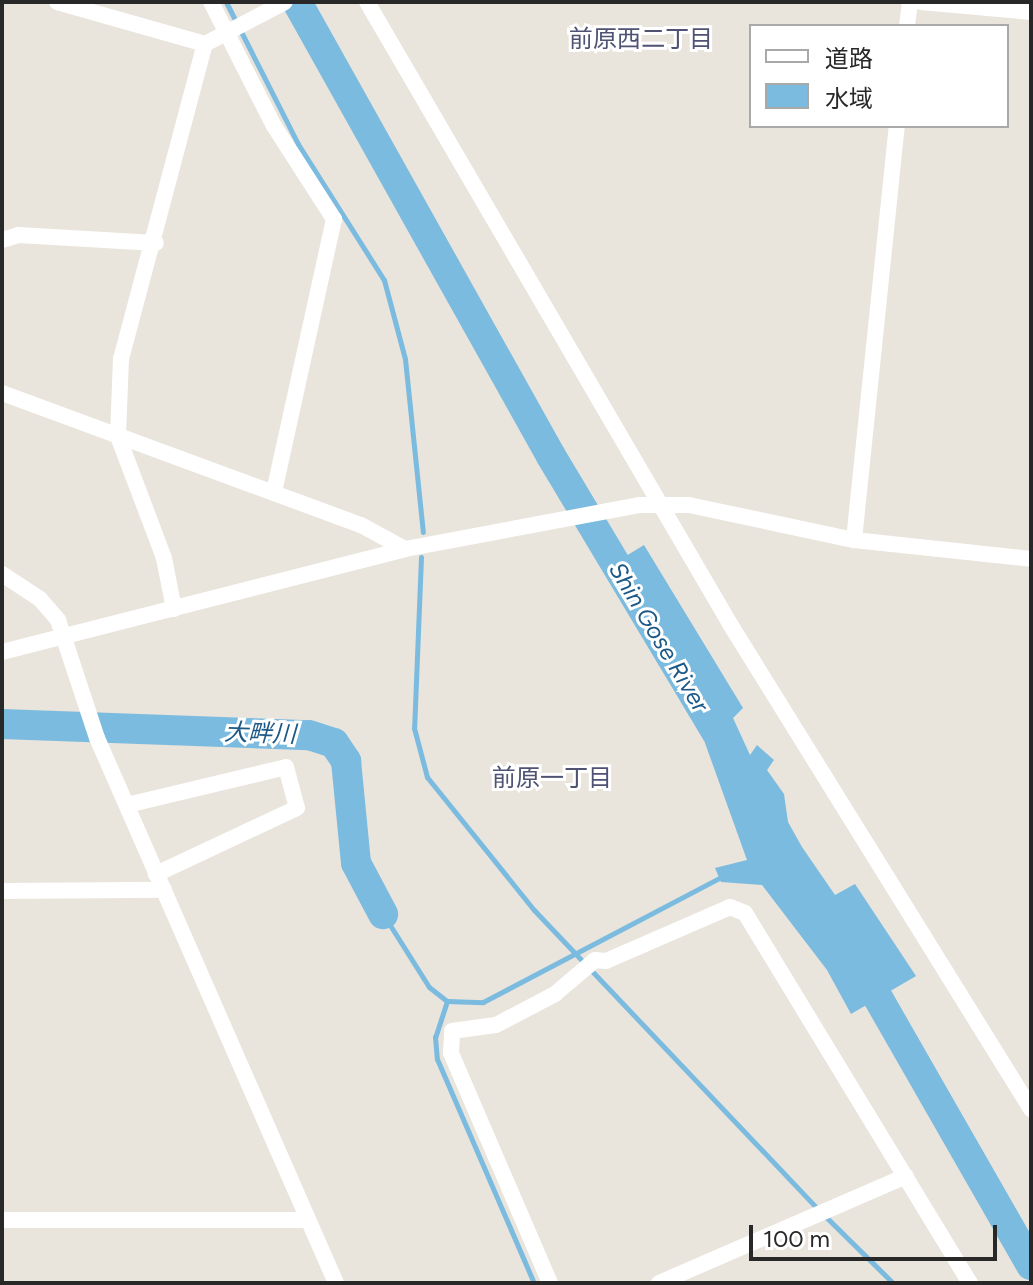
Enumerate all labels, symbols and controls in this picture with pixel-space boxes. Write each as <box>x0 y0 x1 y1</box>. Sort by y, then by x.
legend <box>749 24 1009 128</box>
district label: 前原西二丁目 <box>569 25 713 53</box>
text: 道路 <box>825 44 873 73</box>
text: 水域 <box>825 84 873 113</box>
water label: Shin Gose River <box>603 557 715 717</box>
water label: 大畔川 <box>224 717 296 749</box>
district label: 前原一丁目 <box>492 764 612 792</box>
scale bar <box>753 1209 1001 1259</box>
text: 100 m <box>763 1224 830 1253</box>

